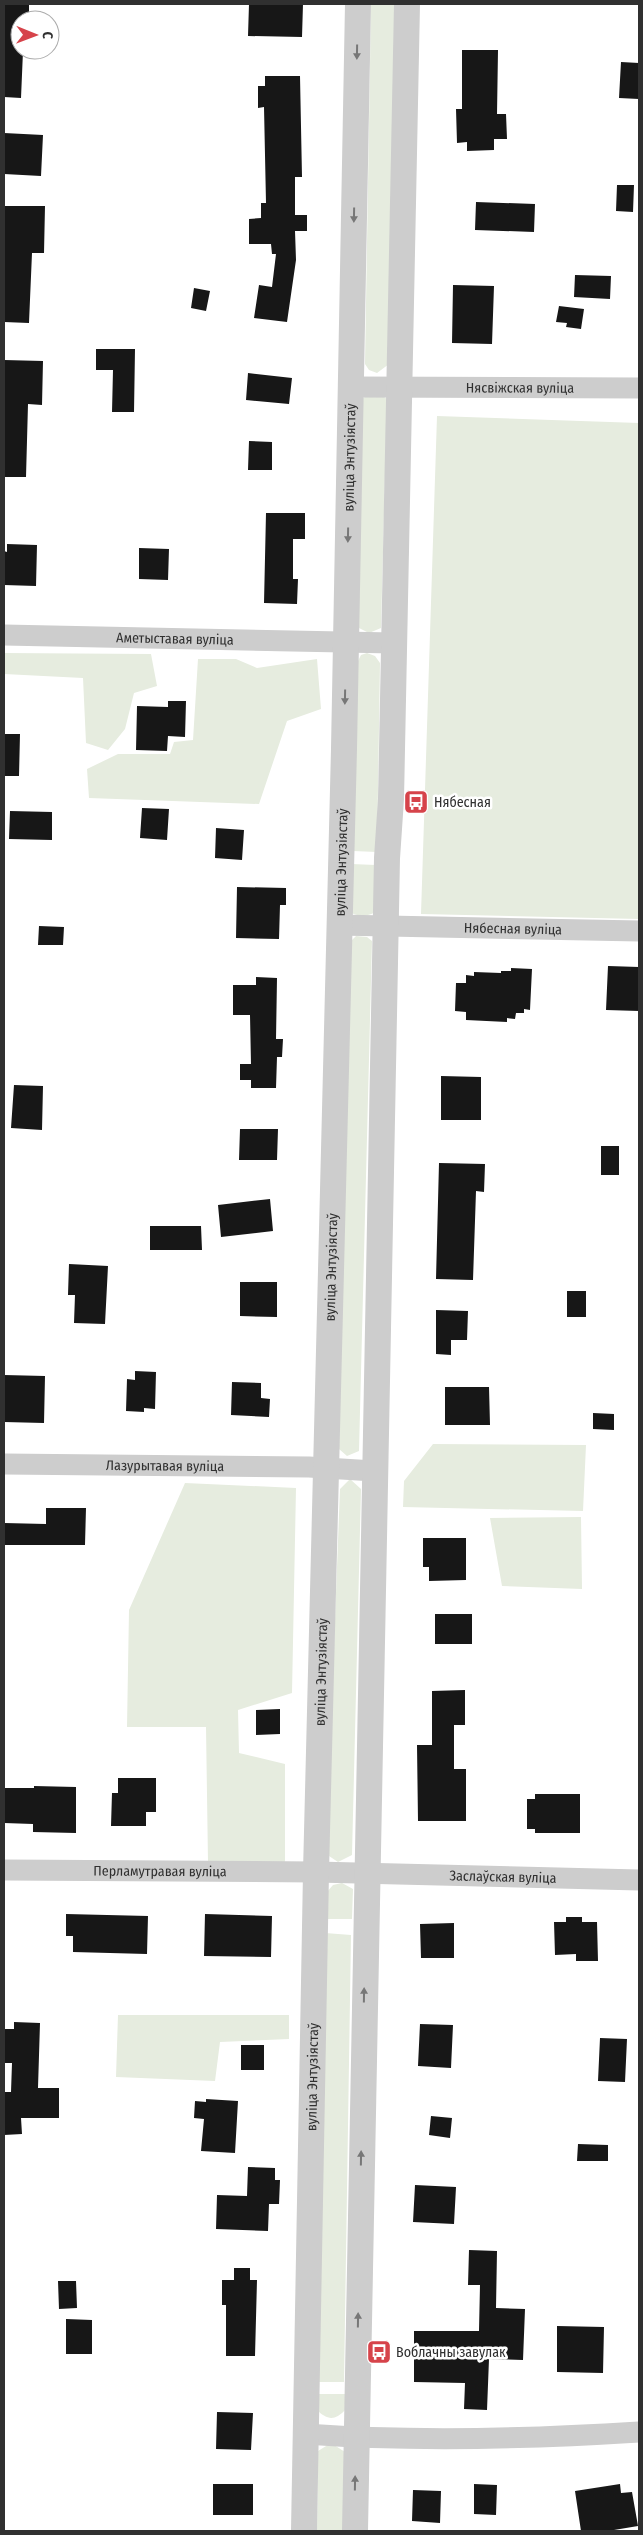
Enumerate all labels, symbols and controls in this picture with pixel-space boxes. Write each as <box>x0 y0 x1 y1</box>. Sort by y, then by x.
north arrow <box>10 10 60 60</box>
text: С <box>39 31 56 40</box>
one-way arrow <box>353 45 361 61</box>
one-way arrow <box>350 207 358 223</box>
street label: Нясвіжская вуліца <box>466 379 574 397</box>
street label: вуліца Энтузіястаў <box>340 403 360 512</box>
one-way arrow <box>344 527 352 543</box>
street label: Аметыставая вуліца <box>116 629 234 649</box>
one-way arrow <box>341 690 349 706</box>
bus stop icon: Нябесная <box>403 789 429 815</box>
place label: Нябесная <box>434 794 491 811</box>
street label: вуліца Энтузіястаў <box>332 807 352 917</box>
street label: Нябесная вуліца <box>464 920 562 938</box>
street label: вуліца Энтузіястаў <box>322 1212 341 1322</box>
street label: Лазурытавая вуліца <box>106 1457 224 1475</box>
street label: вуліца Энтузіястаў <box>312 1617 331 1726</box>
street label: Перламутравая вуліца <box>93 1863 227 1880</box>
street label: Заслаўская вуліца <box>449 1867 557 1887</box>
one-way arrow <box>360 1987 368 2003</box>
street label: вуліца Энтузіястаў <box>303 2022 322 2131</box>
one-way arrow <box>357 2149 365 2165</box>
one-way arrow <box>354 2312 362 2328</box>
bus stop icon: Воблачны завулак <box>366 2339 392 2365</box>
place label: Воблачны завулак <box>396 2344 506 2361</box>
one-way arrow <box>351 2474 359 2490</box>

